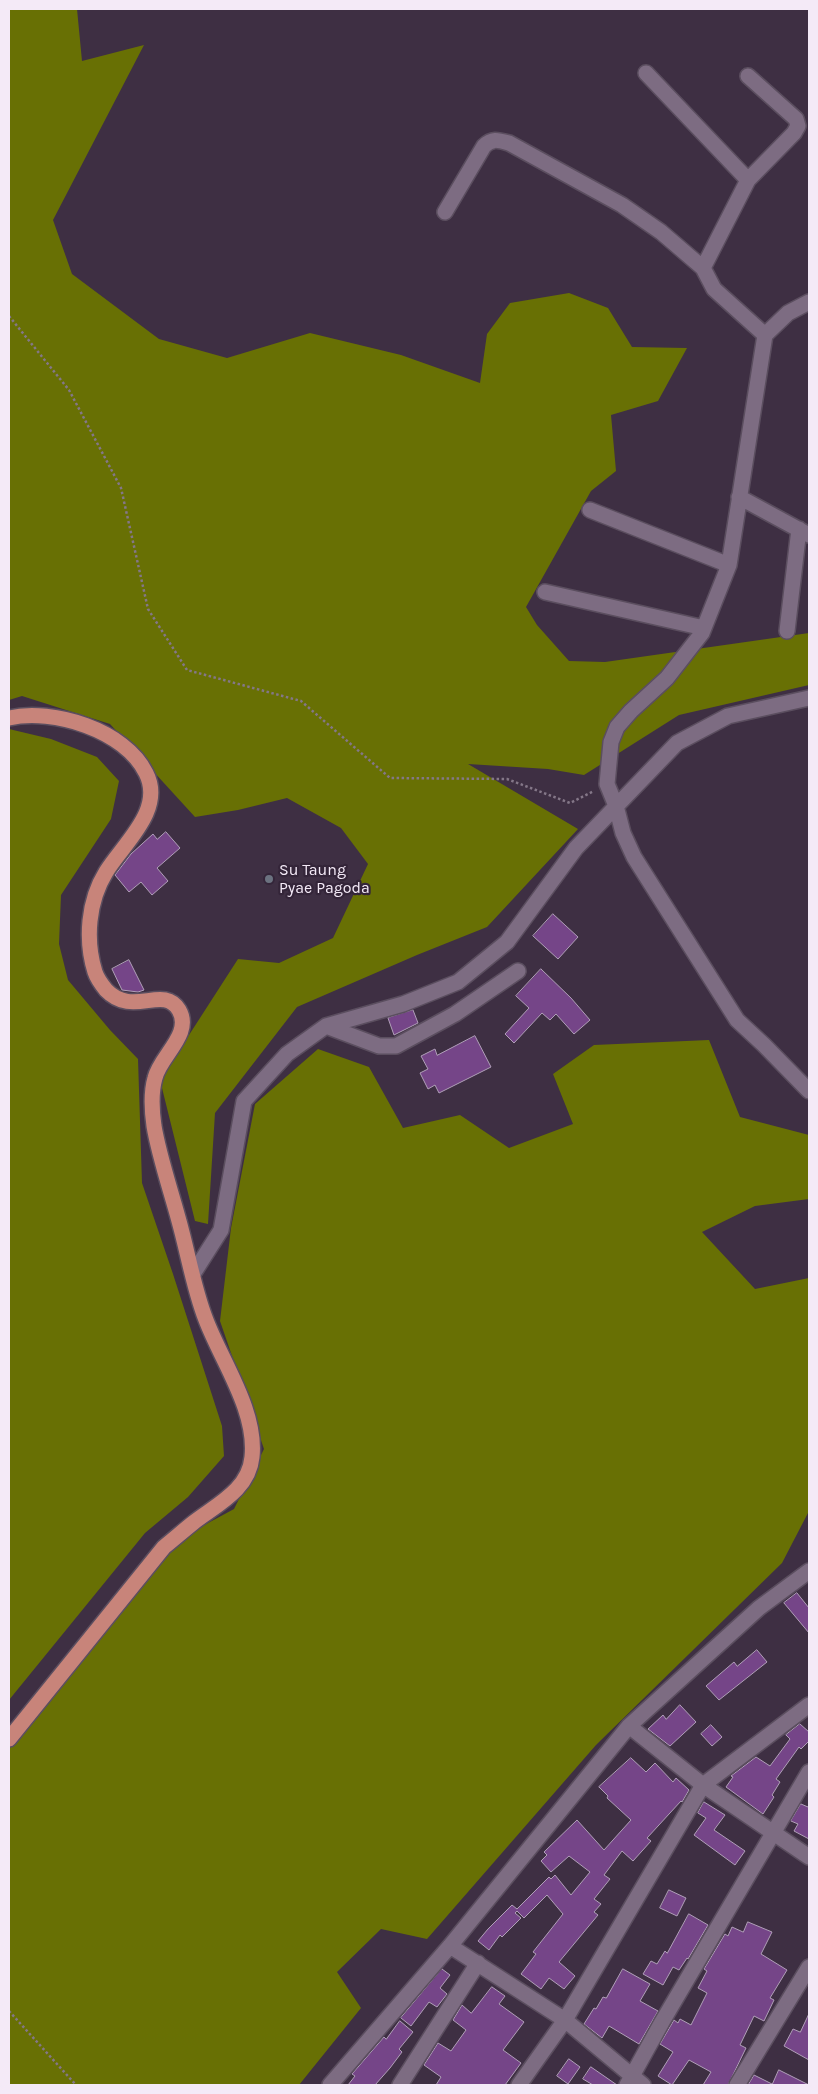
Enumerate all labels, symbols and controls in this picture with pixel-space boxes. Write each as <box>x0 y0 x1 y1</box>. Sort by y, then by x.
place label: Su Taung Pyae Pagoda <box>279 860 370 898</box>
marker: Su Taung Pyae Pagoda <box>263 873 275 885</box>

